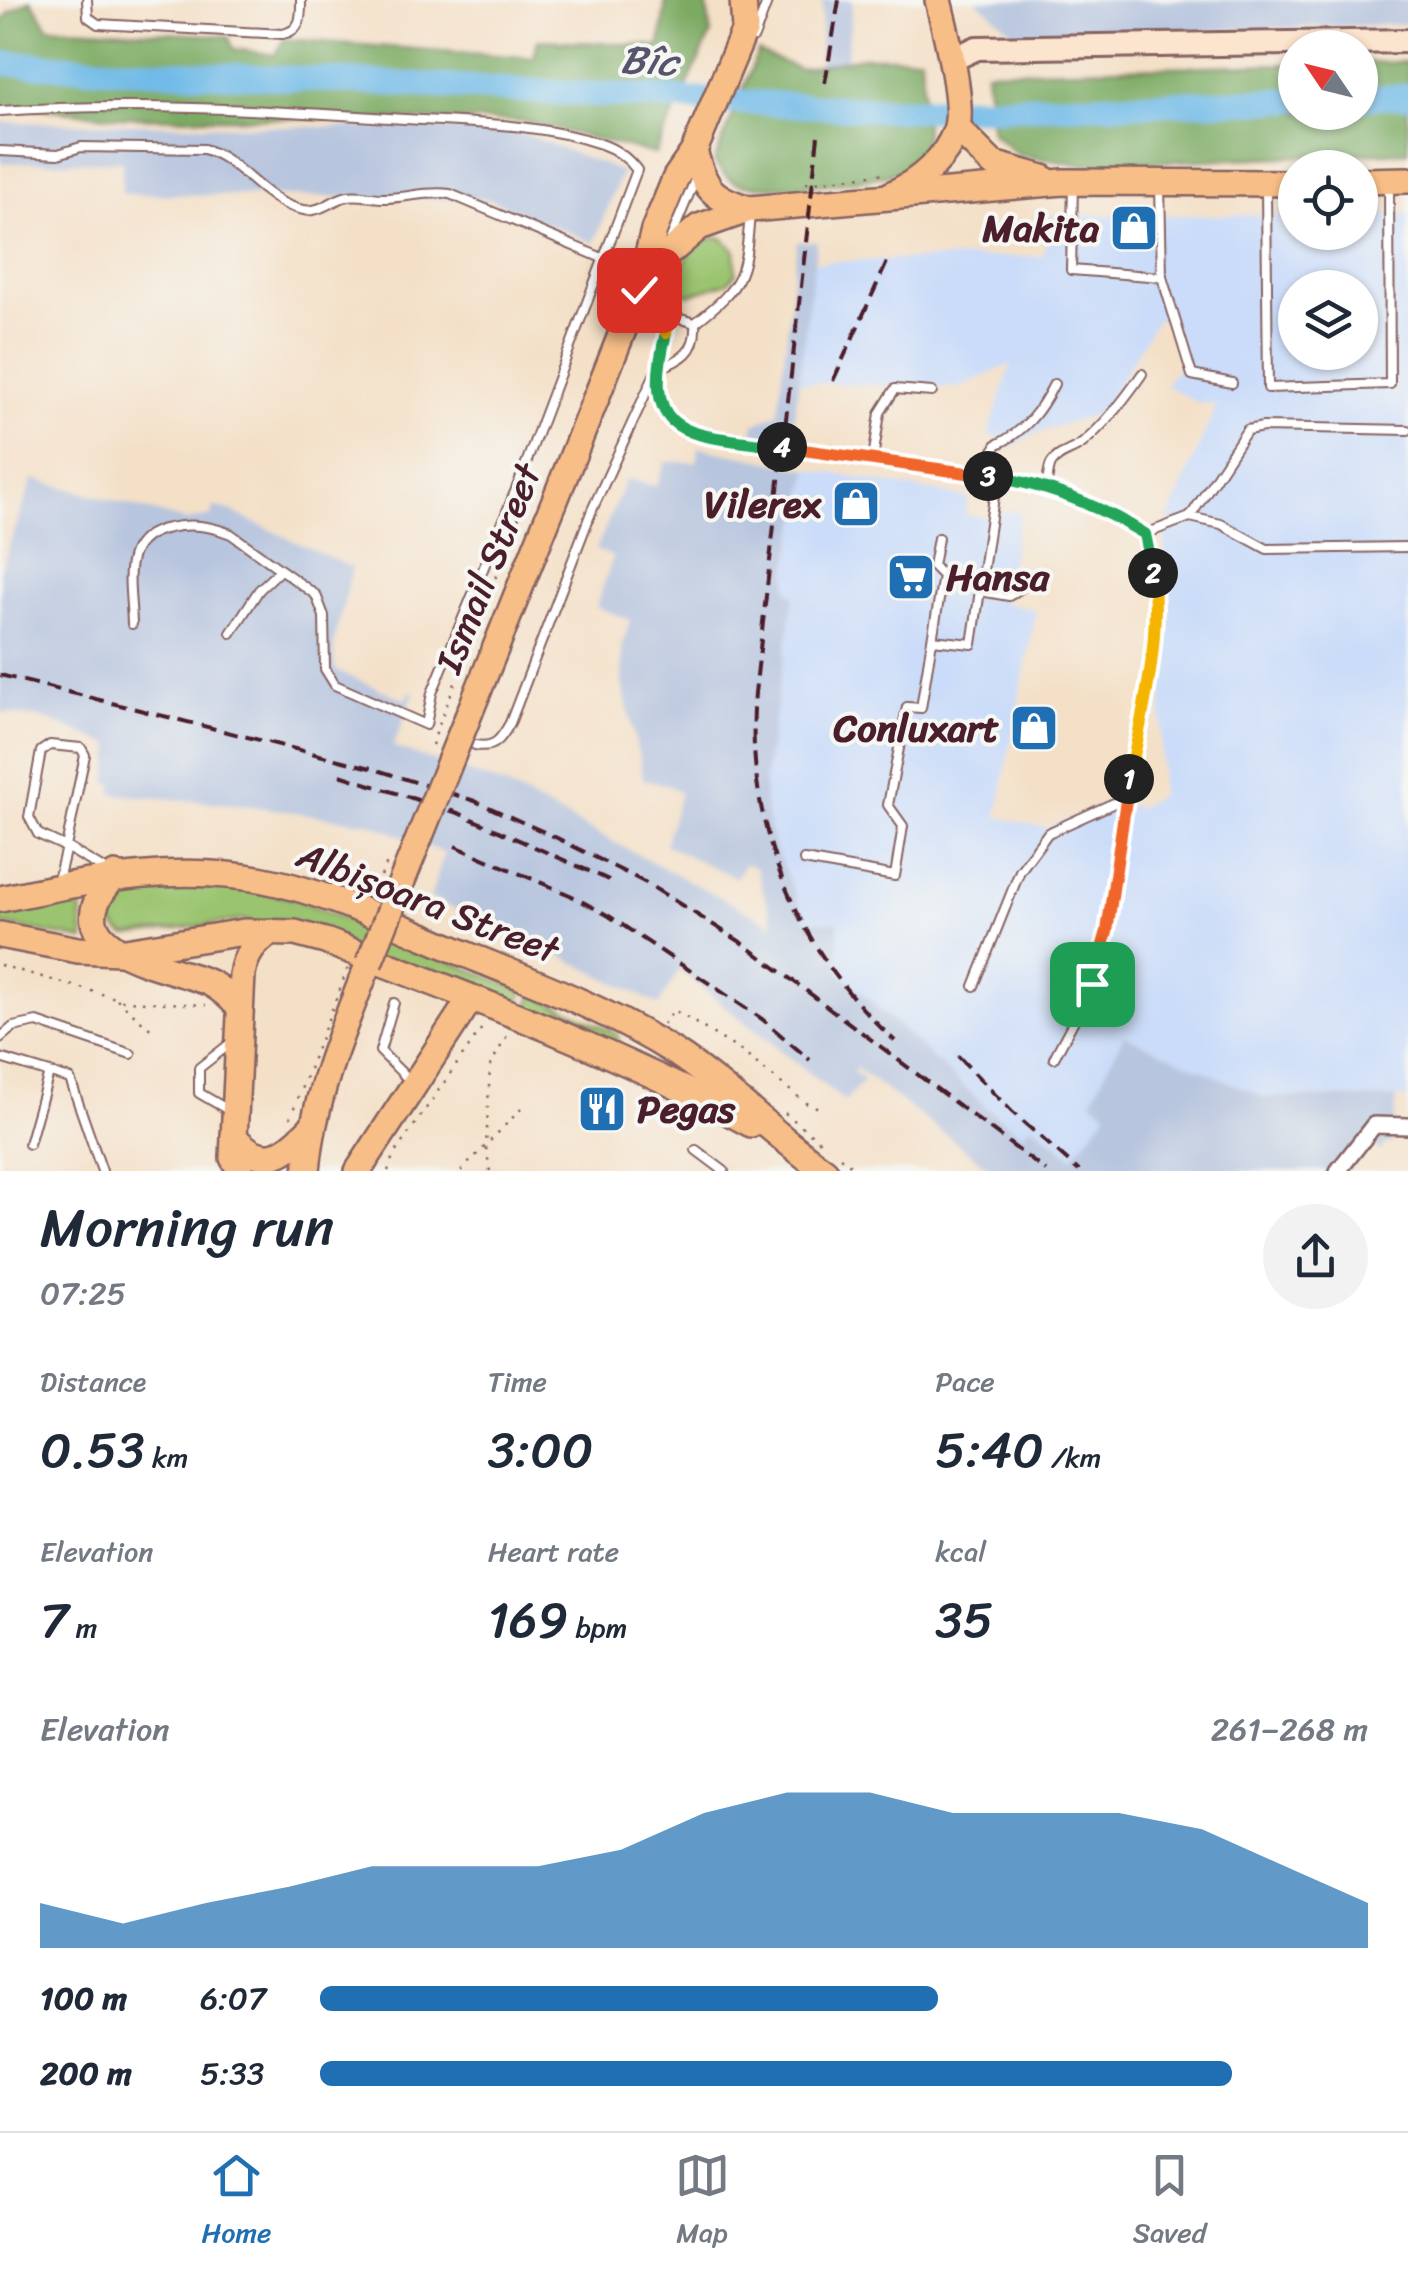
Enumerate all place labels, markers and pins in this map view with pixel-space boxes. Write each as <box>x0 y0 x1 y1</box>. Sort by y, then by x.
place label: Makita <box>982 195 1100 262</box>
shop icon: Makita <box>1108 202 1160 254</box>
pin <box>597 248 682 333</box>
pin: 4 <box>757 422 807 472</box>
pin: 3 <box>963 451 1013 501</box>
place label: Vilerex <box>704 471 823 538</box>
shop icon: Vilerex <box>830 478 882 530</box>
place label: Hansa <box>946 544 1050 611</box>
pin: 2 <box>1128 548 1178 598</box>
supermarket icon: Hansa <box>885 551 937 603</box>
place label: Conluxart <box>833 695 999 762</box>
shop icon: Conluxart <box>1008 702 1060 754</box>
pin: 1 <box>1104 754 1154 804</box>
pin <box>1050 942 1135 1027</box>
place label: Pegas <box>637 1076 736 1143</box>
restaurant icon: Pegas <box>576 1083 628 1135</box>

